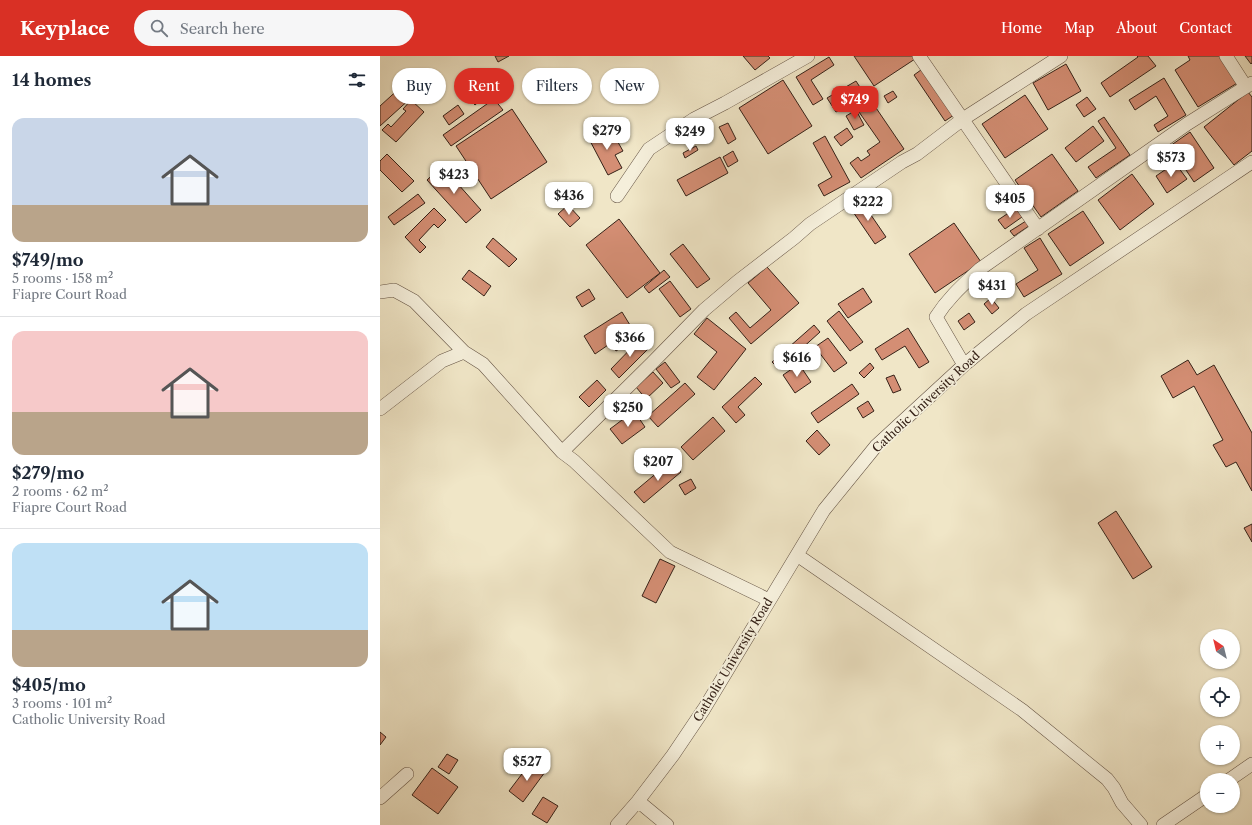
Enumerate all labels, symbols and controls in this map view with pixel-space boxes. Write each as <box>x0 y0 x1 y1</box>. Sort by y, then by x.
search box <box>134 10 414 46</box>
text: Keyplace <box>20 17 110 40</box>
icon: search <box>148 17 170 39</box>
text: Search here <box>180 19 265 38</box>
text: Home <box>1001 19 1042 37</box>
text: Map <box>1064 19 1094 37</box>
text: About <box>1116 19 1157 37</box>
text: Contact <box>1179 19 1232 37</box>
chip: Buy <box>392 68 446 104</box>
chip: Rent <box>454 68 514 104</box>
chip: Filters <box>522 68 592 104</box>
chip: New <box>600 68 659 104</box>
icon: filters <box>346 69 368 91</box>
text: 14 homes <box>12 70 91 90</box>
pin: $749 <box>831 86 879 120</box>
text: $749 <box>840 91 870 107</box>
pin: $279 <box>583 117 631 151</box>
pin: $249 <box>666 118 714 152</box>
text: $279 <box>592 122 622 138</box>
text: $249 <box>675 123 705 139</box>
icon: home <box>154 144 226 216</box>
pin: $573 <box>1147 144 1195 178</box>
text: $573 <box>1157 149 1185 165</box>
pin: $423 <box>430 161 478 195</box>
text: $423 <box>439 166 469 182</box>
pin: $436 <box>545 182 593 216</box>
pin: $405 <box>986 185 1034 219</box>
text: $436 <box>554 187 584 203</box>
pin: $222 <box>844 188 892 222</box>
text: $405 <box>995 190 1025 206</box>
text: $222 <box>853 193 883 209</box>
text: $749/mo <box>12 250 84 270</box>
text: 5 rooms · 158 m² <box>12 270 113 286</box>
pin: $431 <box>968 272 1016 306</box>
text: $431 <box>978 277 1006 293</box>
text: Fiapre Court Road <box>12 286 127 302</box>
pin: $366 <box>606 324 654 358</box>
text: $366 <box>615 329 645 345</box>
pin: $616 <box>773 344 821 378</box>
street label: Catholic University Road <box>869 347 983 455</box>
text: $616 <box>783 349 811 365</box>
icon: home <box>154 357 226 429</box>
pin: $250 <box>604 394 652 428</box>
text: $250 <box>613 399 643 415</box>
pin: $207 <box>634 448 682 482</box>
text: $207 <box>643 453 673 469</box>
text: $279/mo <box>12 463 84 483</box>
text: 2 rooms · 62 m² <box>12 483 109 499</box>
text: Fiapre Court Road <box>12 499 127 515</box>
icon: home <box>154 569 226 641</box>
street label: Catholic University Road <box>690 595 776 724</box>
north arrow <box>1200 629 1240 669</box>
map controls <box>1200 629 1240 813</box>
text: $405/mo <box>12 675 86 695</box>
button: locate <box>1200 677 1240 717</box>
text: 3 rooms · 101 m² <box>12 695 112 711</box>
text: Catholic University Road <box>12 711 165 727</box>
button: + <box>1200 725 1240 765</box>
pin: $527 <box>503 748 551 782</box>
text: $527 <box>513 753 541 769</box>
button: − <box>1200 773 1240 813</box>

